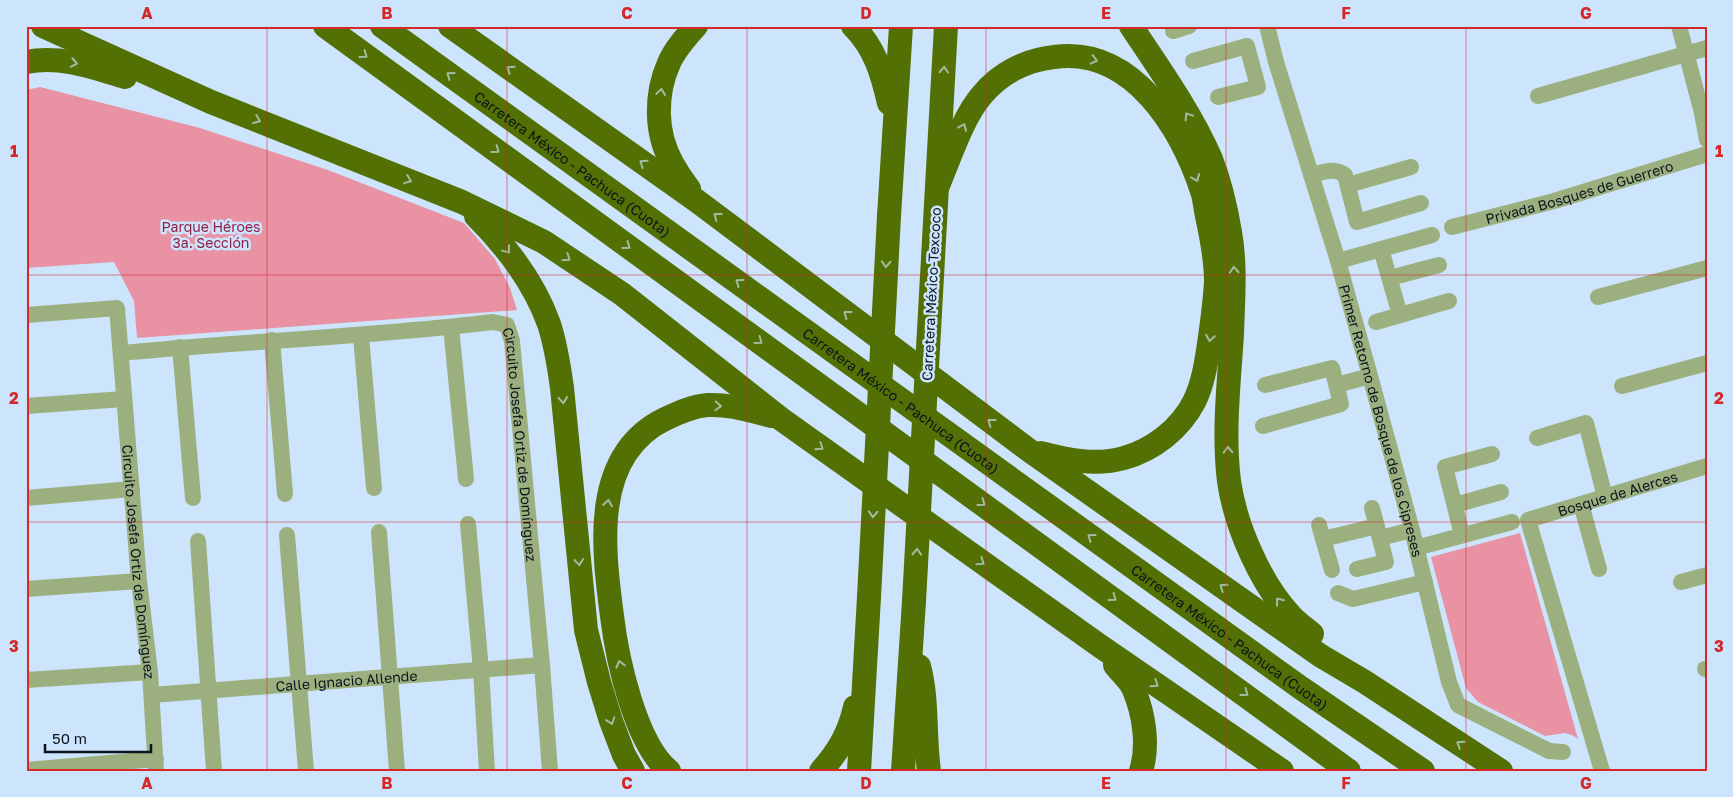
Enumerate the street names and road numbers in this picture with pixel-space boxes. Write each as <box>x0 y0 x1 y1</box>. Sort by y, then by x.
street label: Carretera México - Pachuca (Cuota) <box>471 87 674 240</box>
street label: Privada Bosques de Guerrero <box>1484 156 1675 227</box>
street label: Carretera México-Texcoco <box>918 207 944 381</box>
street label: Primer Retorno de Bosque de los Cipreses <box>1336 282 1427 559</box>
street label: Carretera México - Pachuca (Cuota) <box>800 324 1003 477</box>
street label: Circuito Josefa Ortiz de Domínguez <box>500 325 541 562</box>
street label: Circuito Josefa Ortiz de Domínguez <box>120 444 159 680</box>
street label: Bosque de Alerces <box>1555 467 1679 519</box>
street label: Carretera México - Pachuca (Cuota) <box>1128 560 1332 713</box>
street label: Calle Ignacio Allende <box>275 666 418 694</box>

